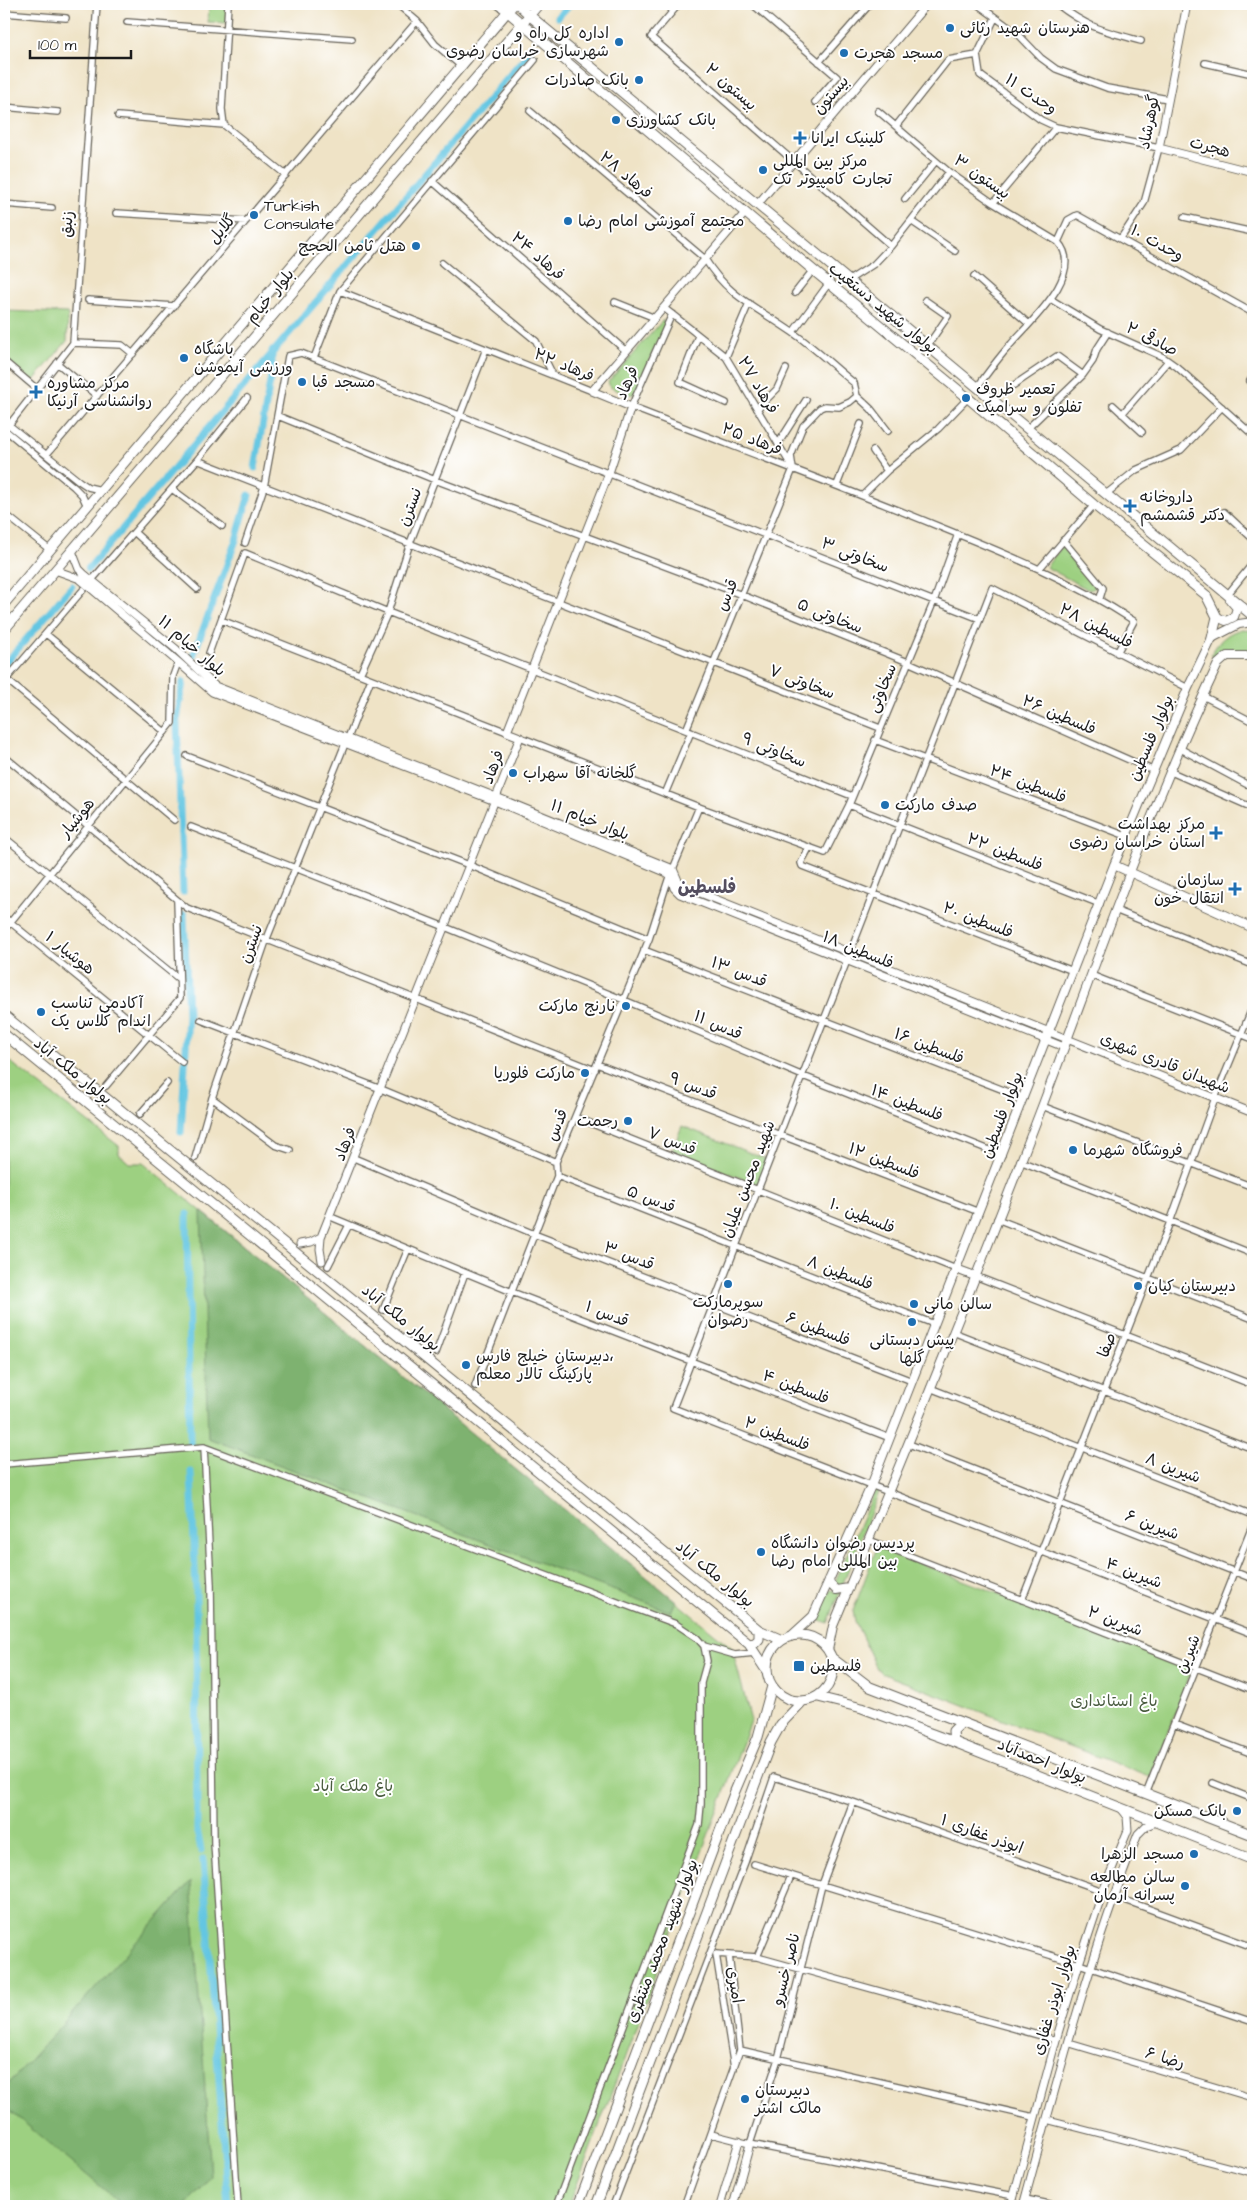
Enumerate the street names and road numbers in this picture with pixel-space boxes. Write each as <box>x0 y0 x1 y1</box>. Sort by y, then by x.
street label: بیستون ۲ <box>700 58 762 116</box>
street label: وحدت ۱۱ <box>1001 68 1061 120</box>
street label: بیستون <box>808 71 854 119</box>
street label: گوهرشاد <box>1133 93 1165 151</box>
street label: هجرت <box>1187 131 1233 163</box>
street label: فرهاد ۲۸ <box>595 146 657 204</box>
street label: بیستون ۳ <box>949 149 1015 205</box>
street label: گلایل <box>203 209 241 249</box>
street label: زنبق <box>55 210 79 238</box>
street label: وحدت ۱۰ <box>1126 219 1188 267</box>
street label: فرهاد ۲۴ <box>507 227 569 285</box>
street label: بولوار شهید دستغیب <box>824 257 942 359</box>
street label: بلوار خیام <box>241 264 300 329</box>
street label: صادقی ۲ <box>1122 317 1182 361</box>
street label: فرهاد ۲۲ <box>531 343 597 387</box>
street label: فرهاد ۲۷ <box>732 352 784 418</box>
street label: فرهاد <box>610 363 644 403</box>
street label: فرهاد ۲۵ <box>719 417 785 461</box>
street label: نسترن <box>393 485 427 529</box>
street label: سخاوتی ۳ <box>818 532 892 578</box>
street label: قدس <box>710 576 744 614</box>
street label: سخاوتی ۵ <box>794 593 866 639</box>
street label: فلسطین ۲۸ <box>1055 598 1137 654</box>
street label: بلوار خیام ۱۱ <box>153 610 231 682</box>
street label: سخاوتی ۷ <box>766 659 838 705</box>
street label: سخاوتی <box>862 660 902 716</box>
street label: فلسطین ۲۶ <box>1019 690 1099 740</box>
street label: بولوار فلسطین <box>1123 692 1179 784</box>
street label: سخاوتی ۹ <box>738 727 810 773</box>
street label: فرهاد <box>476 747 510 787</box>
street label: فلسطین ۲۴ <box>986 759 1070 809</box>
street label: هوشیار <box>53 793 100 843</box>
street label: بلوار خیام ۱۱ <box>547 794 633 847</box>
street label: فلسطین ۲۲ <box>964 827 1046 877</box>
street label: فلسطین ۲۰ <box>940 896 1016 944</box>
street label: نسترن <box>234 922 268 966</box>
street label: هوشیار ۱ <box>41 926 99 980</box>
street label: فلسطین ۱۸ <box>819 926 897 974</box>
street label: قدس ۱۳ <box>708 951 770 993</box>
street label: قدس ۱۱ <box>690 1005 746 1045</box>
street label: فلسطین ۱۶ <box>891 1023 967 1069</box>
street label: شهیدان قادری شهری <box>1097 1027 1233 1099</box>
street label: بولوار ملک آباد <box>29 1032 117 1110</box>
street label: قدس ۹ <box>666 1067 720 1105</box>
street label: بولوار فلسطین <box>975 1068 1029 1162</box>
street label: فلسطین ۱۴ <box>868 1079 946 1127</box>
street label: قدس <box>541 1106 573 1144</box>
street label: شهید محسن علیان <box>715 1117 781 1241</box>
street label: قدس ۷ <box>644 1121 700 1161</box>
street label: فرهاد <box>328 1124 362 1164</box>
street label: فلسطین ۱۲ <box>845 1137 923 1185</box>
street label: قدس ۵ <box>624 1180 678 1218</box>
street label: فلسطین ۱۰ <box>826 1193 898 1239</box>
street label: قدس ۳ <box>601 1236 657 1276</box>
street label: فلسطین ۸ <box>804 1250 876 1296</box>
street label: بولوار ملک آباد <box>357 1279 445 1357</box>
street label: قدس ۱ <box>582 1296 632 1332</box>
street label: فلسطین ۶ <box>783 1307 853 1351</box>
street label: صفا <box>1092 1329 1122 1361</box>
street label: فلسطین ۴ <box>759 1364 833 1410</box>
street label: فلسطین ۲ <box>741 1411 813 1457</box>
street label: شیرین ۸ <box>1142 1447 1204 1489</box>
street label: شیرین ۶ <box>1122 1505 1182 1545</box>
street label: بولوار ملک آباد <box>671 1535 759 1613</box>
street label: شیرین ۴ <box>1103 1552 1165 1594</box>
street label: شیرین ۲ <box>1084 1600 1146 1642</box>
street label: شیرین <box>1170 1631 1206 1677</box>
street label: بولوار احمدآباد <box>994 1733 1090 1789</box>
street label: ابوذر غفاری ۱ <box>938 1809 1026 1859</box>
street label: بولوار شهید محمد منتظری <box>621 1856 703 2026</box>
street label: ناصر خسرو <box>766 1930 806 2010</box>
street label: بولوار ابوذر غفاری <box>1027 1942 1081 2058</box>
street label: امیری <box>721 1965 749 2005</box>
street label: رضا ۶ <box>1143 2042 1187 2074</box>

